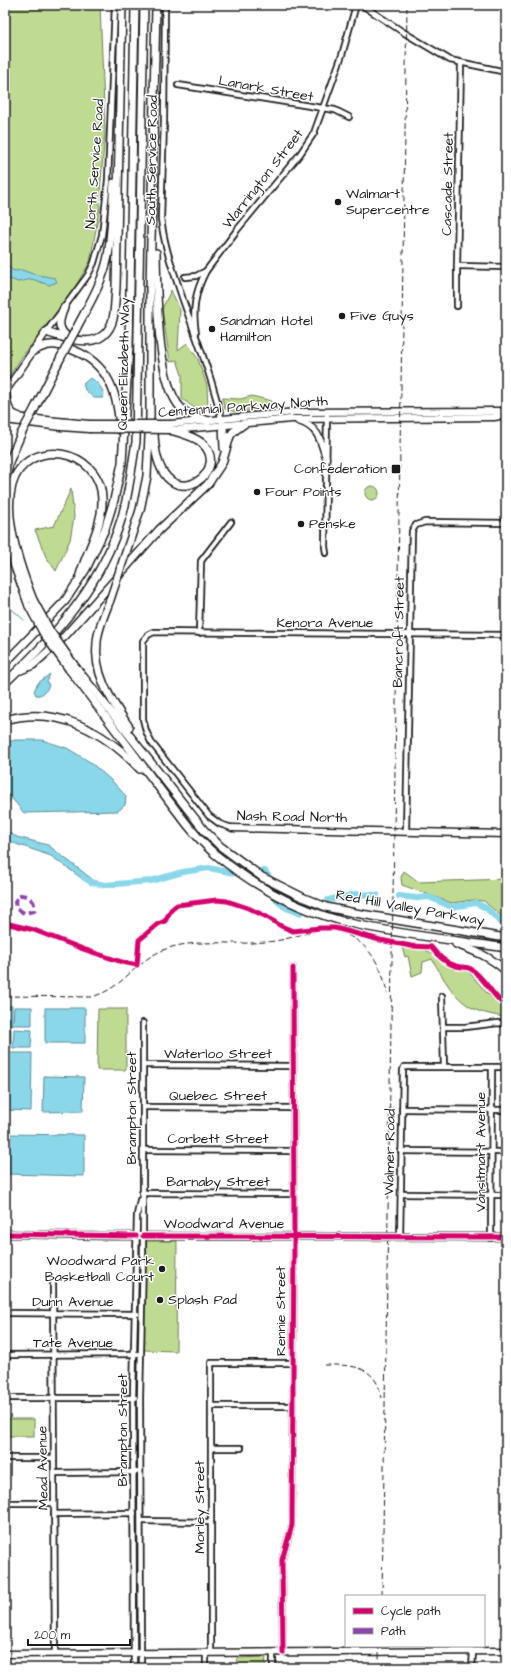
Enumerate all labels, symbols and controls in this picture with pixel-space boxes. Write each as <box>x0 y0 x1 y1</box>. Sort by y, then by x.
street label: Lanark Street <box>217 71 315 107</box>
street label: South Service Road <box>141 95 163 225</box>
street label: North Service Road <box>80 98 110 230</box>
street label: Warrington Street <box>218 125 308 233</box>
street label: Cascade Street <box>437 132 459 236</box>
place label: Walmart Supercentre <box>346 184 430 220</box>
marker: Walmart Supercentre <box>333 197 343 207</box>
street label: Queen Elizabeth Way <box>113 297 135 431</box>
place label: Five Guys <box>350 306 414 326</box>
place label: Sandman Hotel Hamilton <box>220 311 313 347</box>
marker: Five Guys <box>337 311 347 321</box>
marker: Sandman Hotel Hamilton <box>207 324 217 334</box>
street label: Centennial Parkway North <box>158 391 328 423</box>
place label: Confederation <box>294 459 387 479</box>
marker: Confederation <box>390 463 402 475</box>
place label: Four Points <box>265 482 342 502</box>
marker: Four Points <box>252 487 262 497</box>
place label: Penske <box>309 514 356 534</box>
marker: Penske <box>296 519 306 529</box>
street label: Bancroft Street <box>388 576 410 688</box>
street label: Kenora Avenue <box>277 613 374 633</box>
street label: Nash Road North <box>237 806 347 828</box>
street label: Red Hill Valley Parkway <box>334 885 486 931</box>
street label: Waterloo Street <box>164 1044 272 1064</box>
street label: Brampton Street <box>122 1051 142 1164</box>
street label: Quebec Street <box>169 1086 267 1106</box>
street label: Vansitmart Avenue <box>471 1091 491 1212</box>
street label: Walmer Road <box>379 1109 401 1195</box>
street label: Corbett Street <box>167 1129 269 1149</box>
street label: Barnaby Street <box>166 1172 270 1192</box>
street label: Woodward Avenue <box>164 1214 285 1234</box>
place label: Woodward Park Basketball Court <box>45 1251 154 1287</box>
marker: Woodward Park Basketball Court <box>157 1264 167 1274</box>
street label: Rennie Street <box>271 1266 291 1356</box>
place label: Splash Pad <box>168 1290 237 1310</box>
street label: Dunn Avenue <box>32 1292 114 1312</box>
marker: Splash Pad <box>155 1295 165 1305</box>
street label: Tate Avenue <box>33 1333 114 1353</box>
street label: Brampton Street <box>113 1373 133 1486</box>
street label: Mead Avenue <box>32 1425 54 1510</box>
street label: Morley Street <box>190 1460 210 1554</box>
legend <box>345 1595 485 1647</box>
text: Cycle path <box>381 1603 440 1621</box>
scale bar <box>28 1621 130 1647</box>
text: Path <box>381 1623 406 1640</box>
text: 200 m <box>34 1627 71 1644</box>

